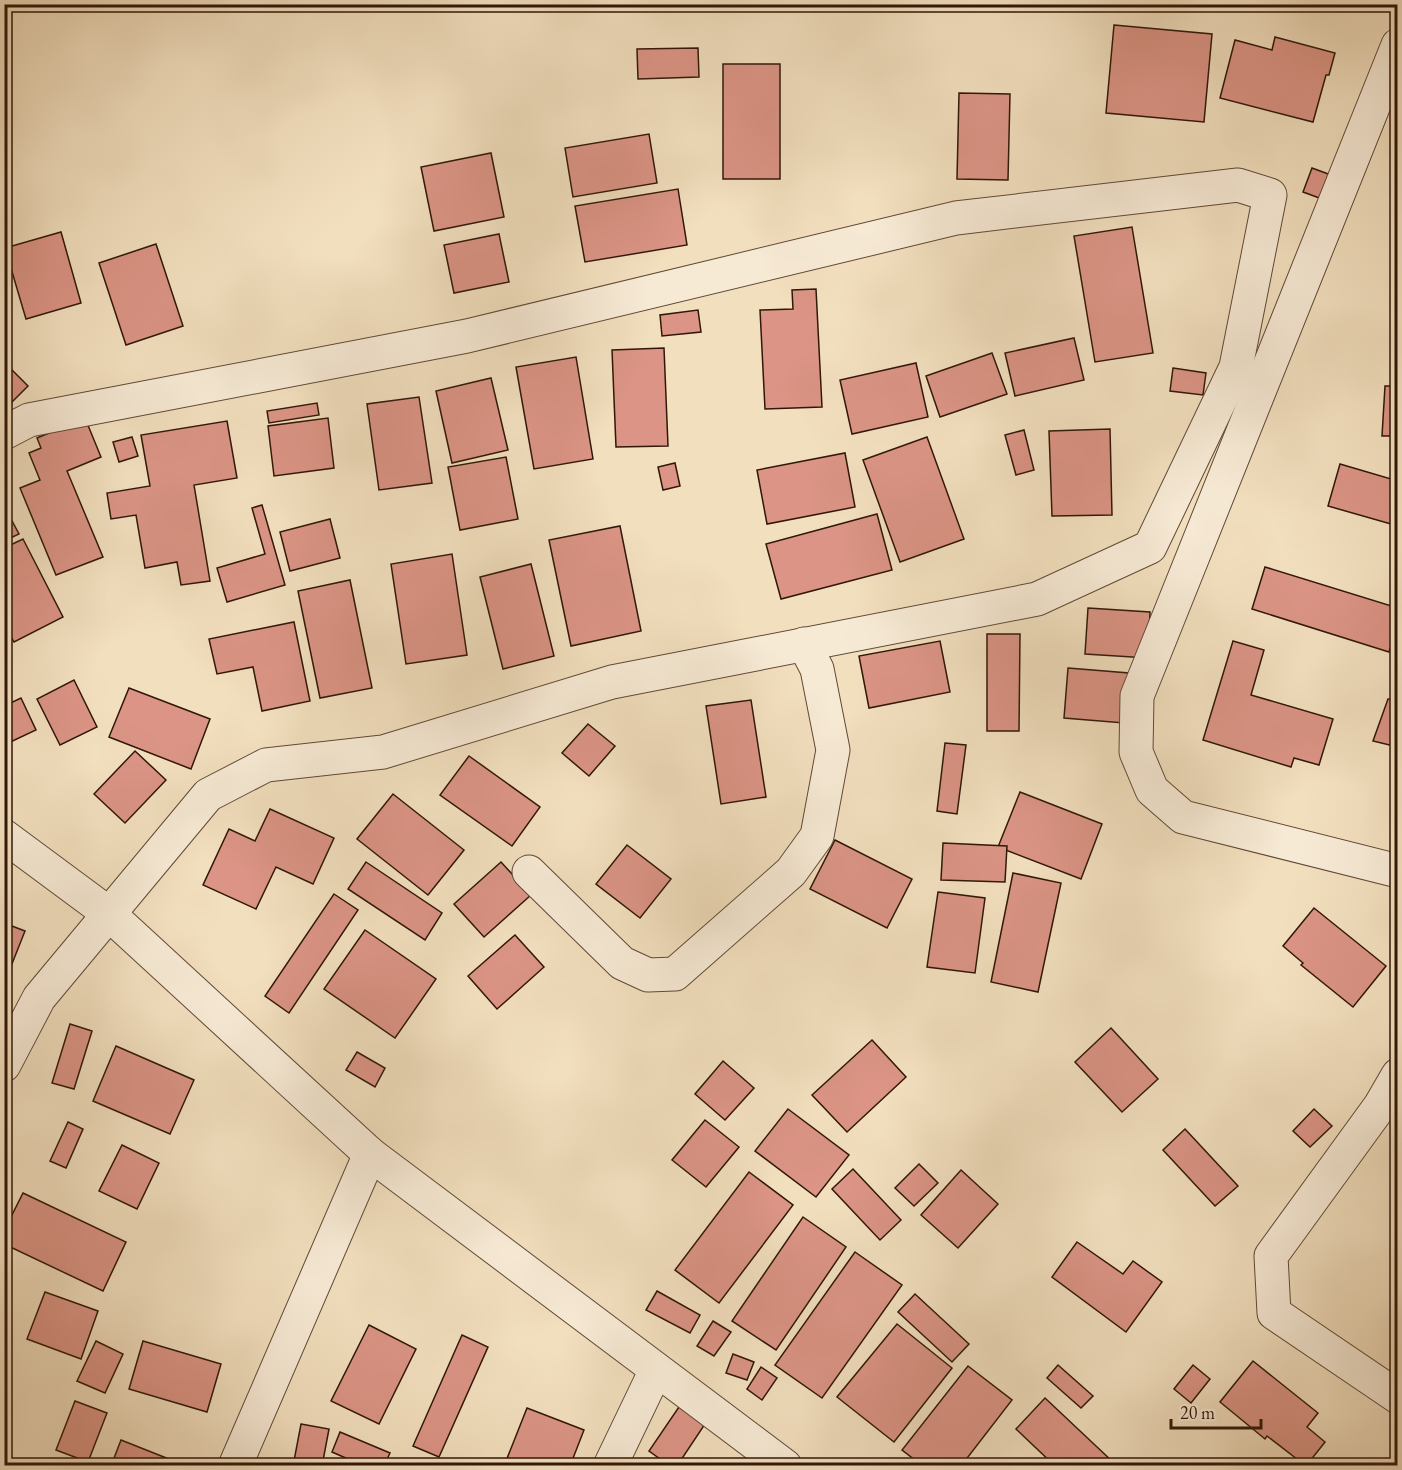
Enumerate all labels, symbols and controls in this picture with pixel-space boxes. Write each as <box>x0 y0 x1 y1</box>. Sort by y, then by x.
scale bar <box>1171 1392 1261 1430</box>
text: 20 m <box>1180 1401 1215 1424</box>

